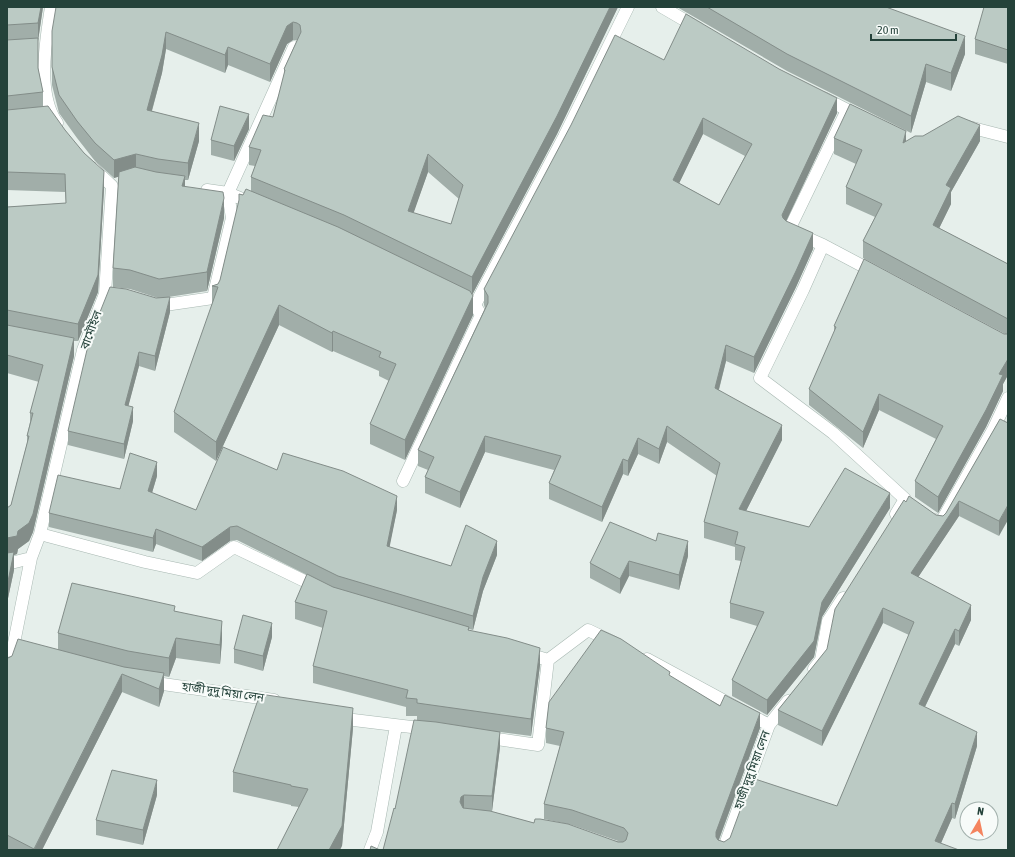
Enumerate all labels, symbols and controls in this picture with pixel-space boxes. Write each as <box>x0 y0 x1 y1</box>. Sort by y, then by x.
scale bar <box>871 16 956 42</box>
text: 20 m <box>877 23 899 37</box>
street label: বামৌইল <box>76 308 105 352</box>
street label: হাজী দুদু মিয়া লেন <box>180 678 266 705</box>
street label: হাজী দুদু মিয়া লেন <box>730 728 773 812</box>
north arrow <box>959 801 999 841</box>
text: N <box>976 805 985 818</box>

